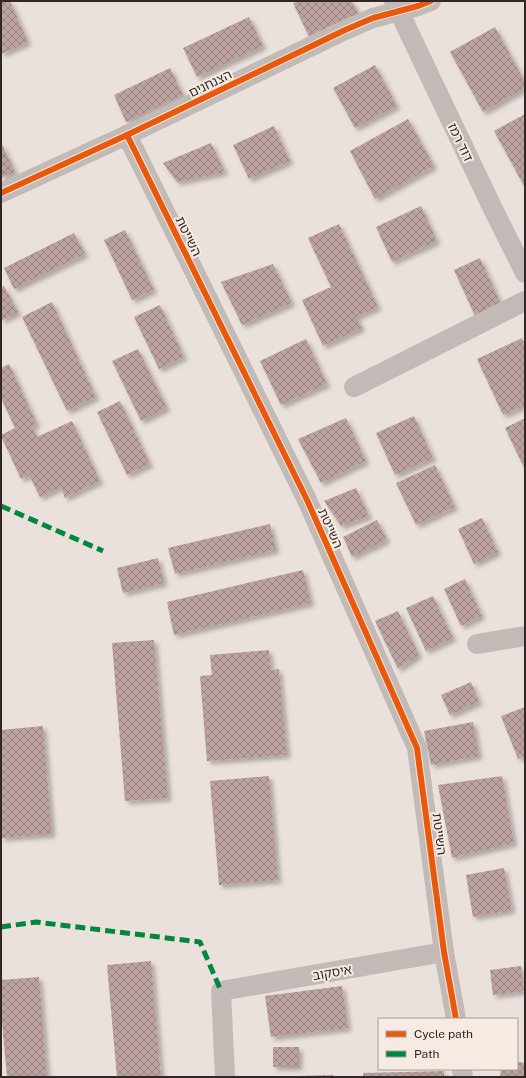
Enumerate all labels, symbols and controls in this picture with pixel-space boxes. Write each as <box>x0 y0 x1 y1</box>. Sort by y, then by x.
street label: הצנחנים <box>186 67 234 100</box>
street label: דוד רמז <box>445 121 476 164</box>
street label: השייטת <box>173 214 205 259</box>
street label: השייטת <box>315 506 346 551</box>
street label: השייטת <box>429 812 450 856</box>
street label: איסקוב <box>311 962 353 983</box>
legend <box>378 1018 518 1070</box>
text: Cycle path <box>414 1027 473 1041</box>
text: Path <box>414 1047 440 1061</box>

